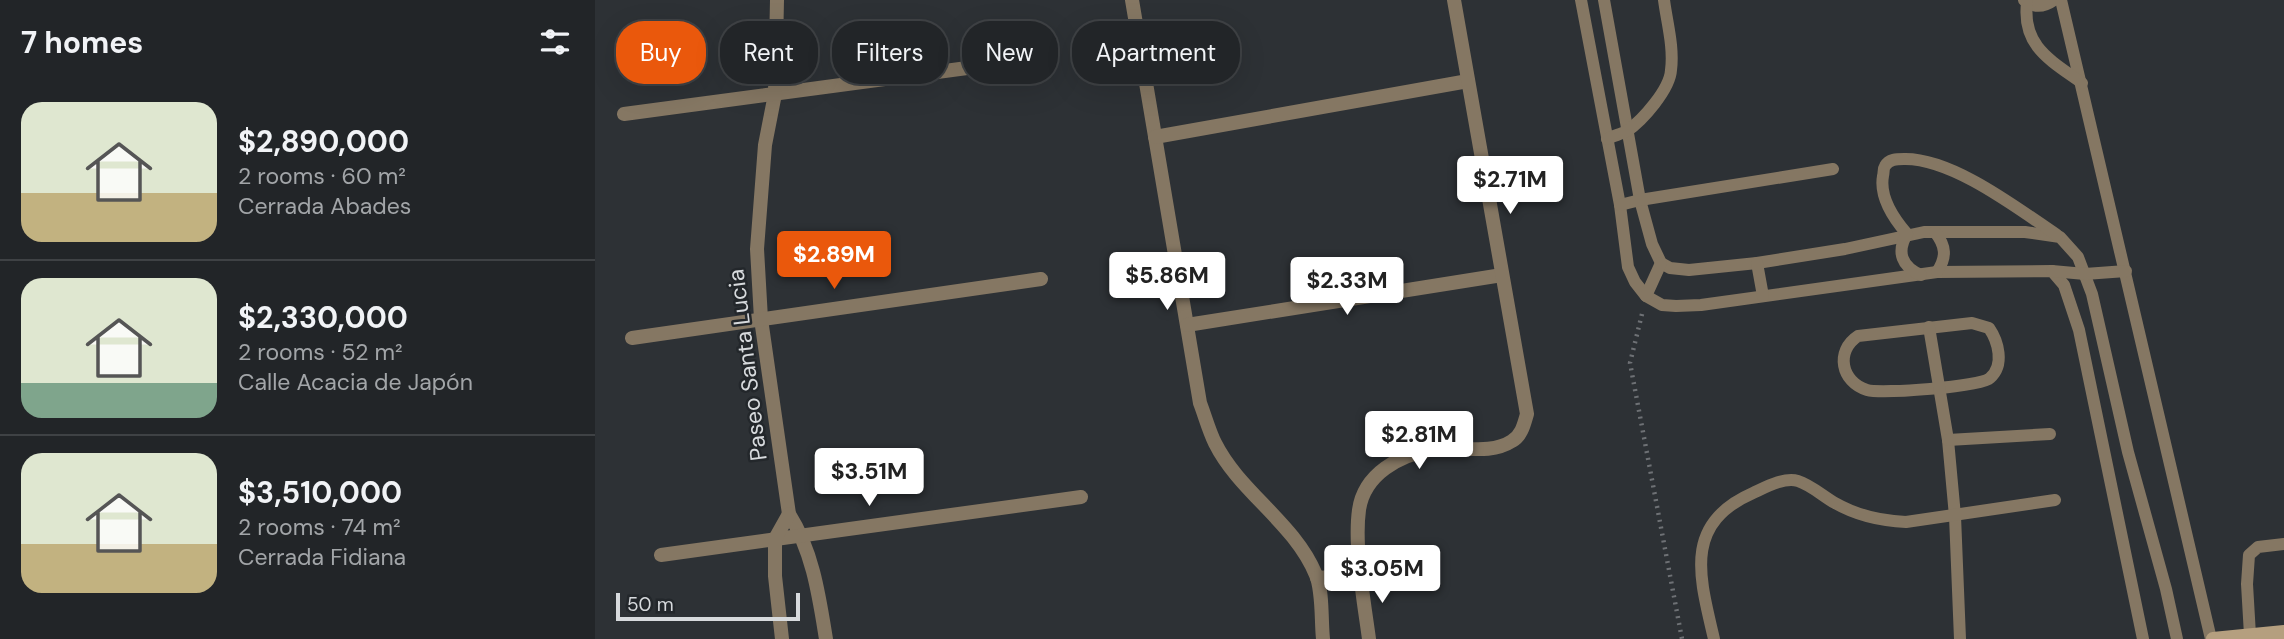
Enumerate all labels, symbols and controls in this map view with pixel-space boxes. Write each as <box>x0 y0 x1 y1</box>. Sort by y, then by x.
chip: Buy <box>616 21 706 84</box>
chip: Rent <box>720 21 818 84</box>
chip: Filters <box>832 21 948 84</box>
chip: New <box>962 21 1058 84</box>
chip: Apartment <box>1072 21 1240 84</box>
text: 7 homes <box>21 23 143 62</box>
icon: filters <box>536 23 574 61</box>
text: $2,890,000 <box>238 122 409 161</box>
icon: home <box>77 130 161 214</box>
pin: $2.71M <box>1453 156 1567 216</box>
text: 2 rooms · 60 m² <box>238 161 406 191</box>
text: $2.71M <box>1473 164 1547 194</box>
text: Cerrada Abades <box>238 191 411 221</box>
pin: $2.89M <box>777 232 891 291</box>
text: $2.89M <box>793 239 875 269</box>
pin: $5.86M <box>1110 252 1224 312</box>
pin: $2.33M <box>1290 258 1404 317</box>
text: $5.86M <box>1125 260 1209 290</box>
text: $2.33M <box>1306 265 1388 295</box>
street label: Paseo Santa Lucia <box>720 267 774 463</box>
text: $2,330,000 <box>238 298 408 337</box>
icon: home <box>77 306 161 390</box>
text: 2 rooms · 52 m² <box>238 337 403 367</box>
text: Calle Acacia de Japón <box>238 367 473 397</box>
pin: $2.81M <box>1362 412 1476 471</box>
text: $2.81M <box>1381 419 1457 449</box>
pin: $3.51M <box>812 448 926 508</box>
text: $3.51M <box>831 456 907 486</box>
text: $3,510,000 <box>238 473 402 512</box>
icon: home <box>77 481 161 565</box>
text: 2 rooms · 74 m² <box>238 512 401 542</box>
text: Cerrada Fidiana <box>238 542 406 572</box>
pin: $3.05M <box>1325 546 1439 605</box>
text: $3.05M <box>1340 553 1424 583</box>
scale bar <box>616 590 800 622</box>
text: 50 m <box>627 592 674 617</box>

